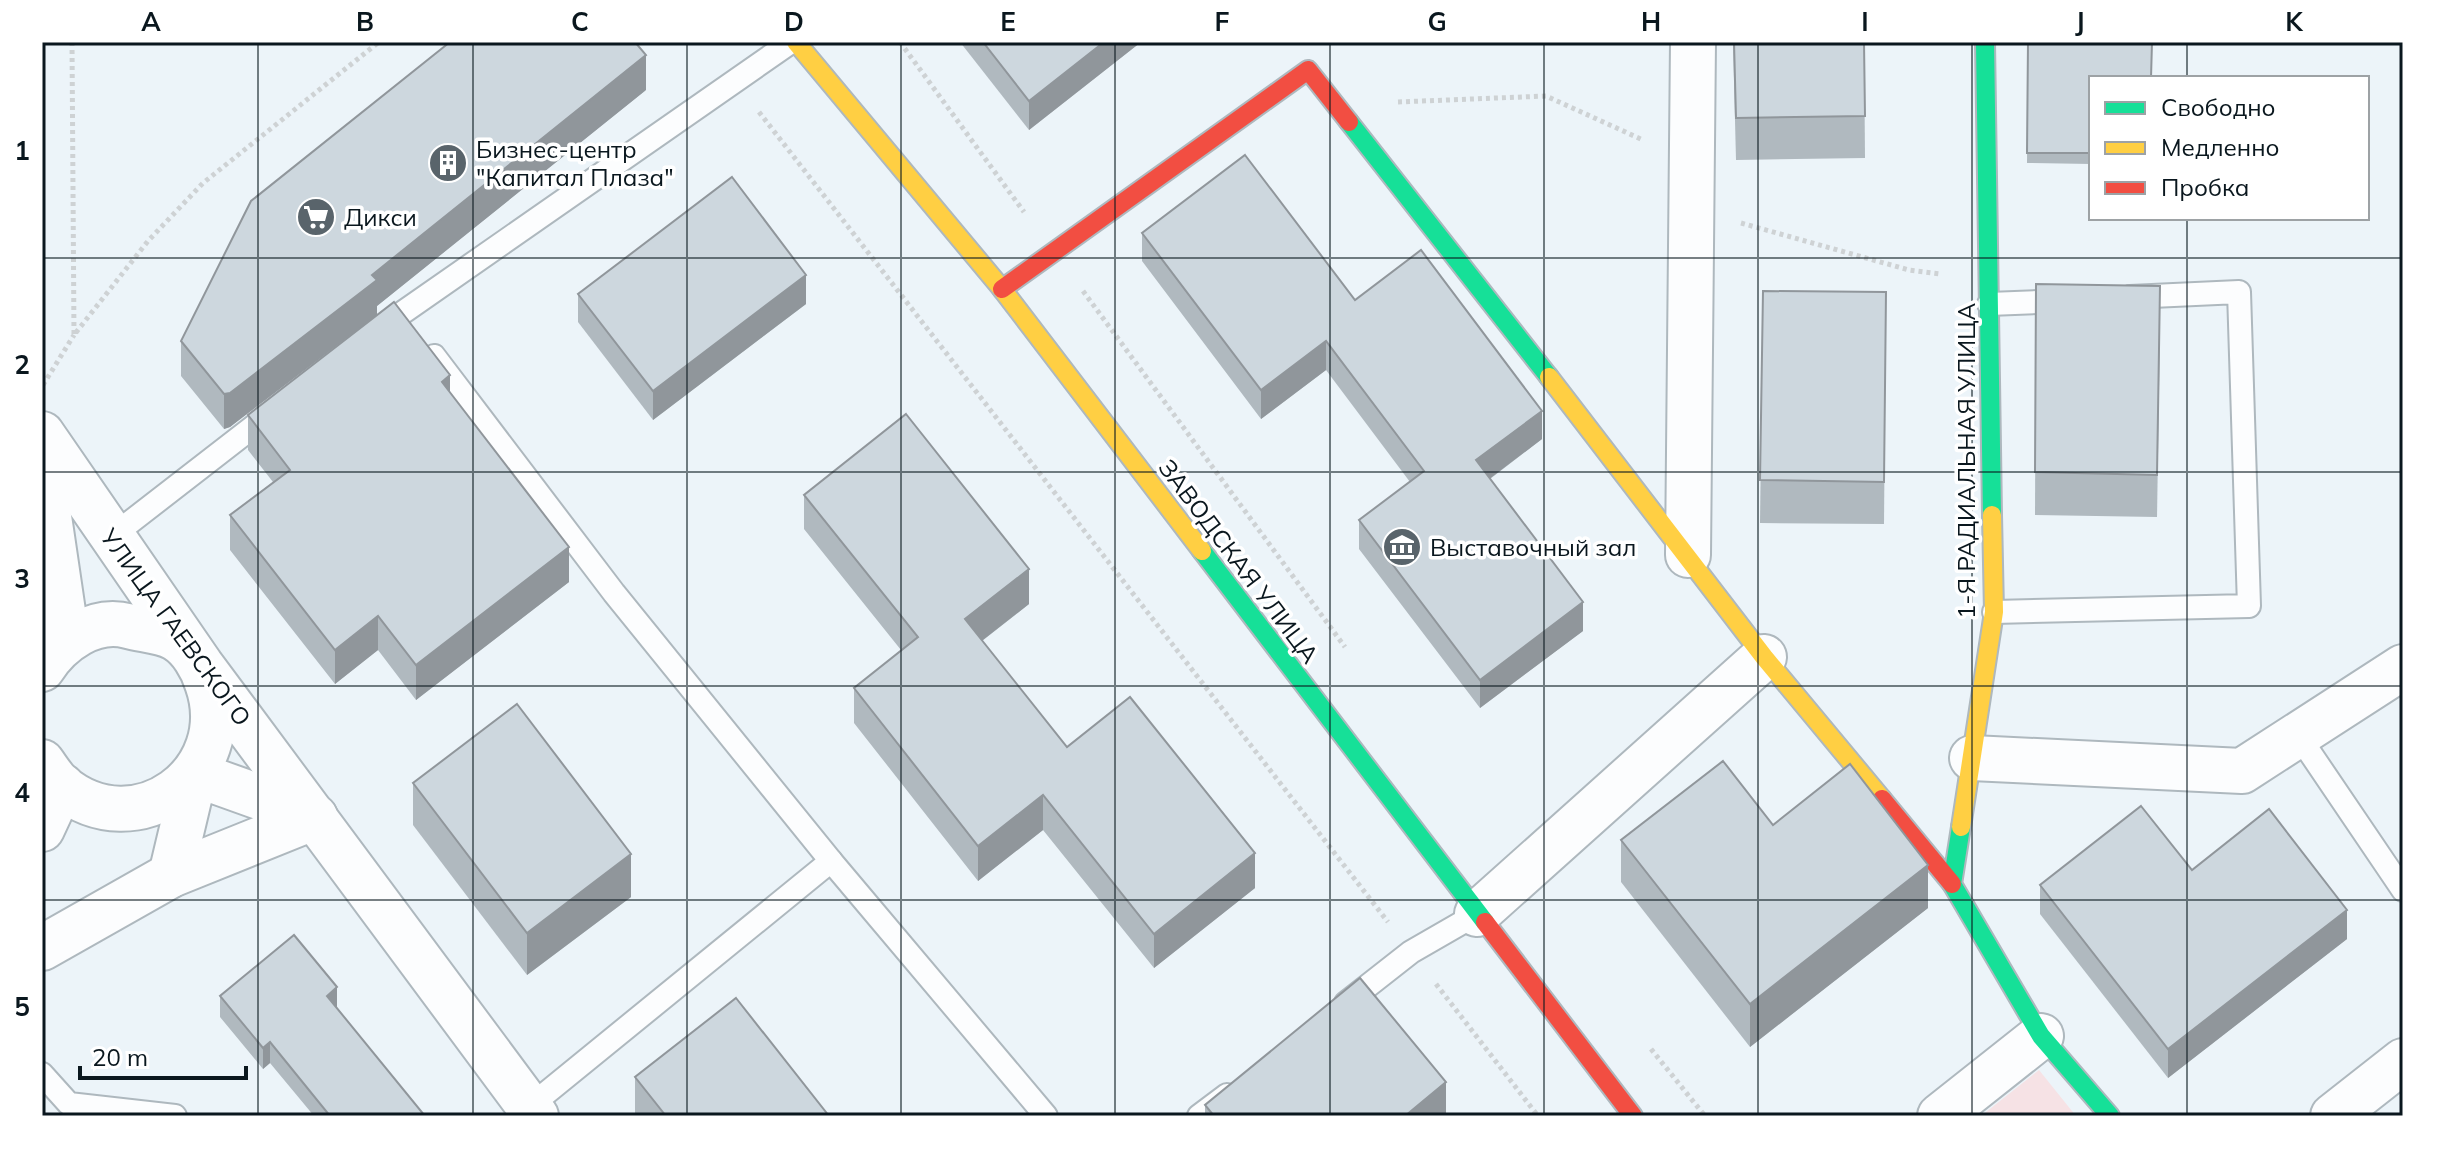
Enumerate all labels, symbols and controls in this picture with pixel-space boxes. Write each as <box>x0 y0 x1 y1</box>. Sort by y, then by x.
text: A <box>141 5 161 38</box>
text: B <box>356 5 374 38</box>
text: C <box>571 5 589 38</box>
text: D <box>784 5 804 38</box>
text: E <box>1000 5 1016 38</box>
text: F <box>1215 5 1230 38</box>
text: G <box>1427 5 1447 38</box>
text: H <box>1641 5 1661 38</box>
text: I <box>1861 5 1869 38</box>
text: J <box>2075 5 2085 38</box>
text: K <box>2285 5 2304 38</box>
legend <box>2089 76 2369 220</box>
text: Свободно <box>2161 92 2276 122</box>
text: Медленно <box>2161 132 2280 162</box>
text: 1 <box>14 134 30 167</box>
place label: Бизнес-центр "Капитал Плаза" <box>476 134 674 192</box>
building icon: Бизнес-центр "Капитал Плаза" <box>427 142 469 184</box>
text: Пробка <box>2161 172 2249 202</box>
supermarket icon: Дикси <box>295 196 337 238</box>
place label: Дикси <box>344 202 417 232</box>
street label: 1-Я РАДИАЛЬНАЯ УЛИЦА <box>1951 303 1981 619</box>
text: 2 <box>14 348 30 381</box>
street label: ЗАВОДСКАЯ УЛИЦА <box>1152 453 1326 669</box>
street label: УЛИЦА ГАЕВСКОГО <box>94 522 258 732</box>
museum icon: Выставочный зал <box>1381 526 1423 568</box>
place label: Выставочный зал <box>1430 532 1636 562</box>
text: 3 <box>14 562 30 595</box>
text: 4 <box>14 776 30 809</box>
text: 5 <box>14 990 30 1023</box>
scale bar <box>80 1030 246 1080</box>
text: 20 m <box>92 1042 148 1072</box>

